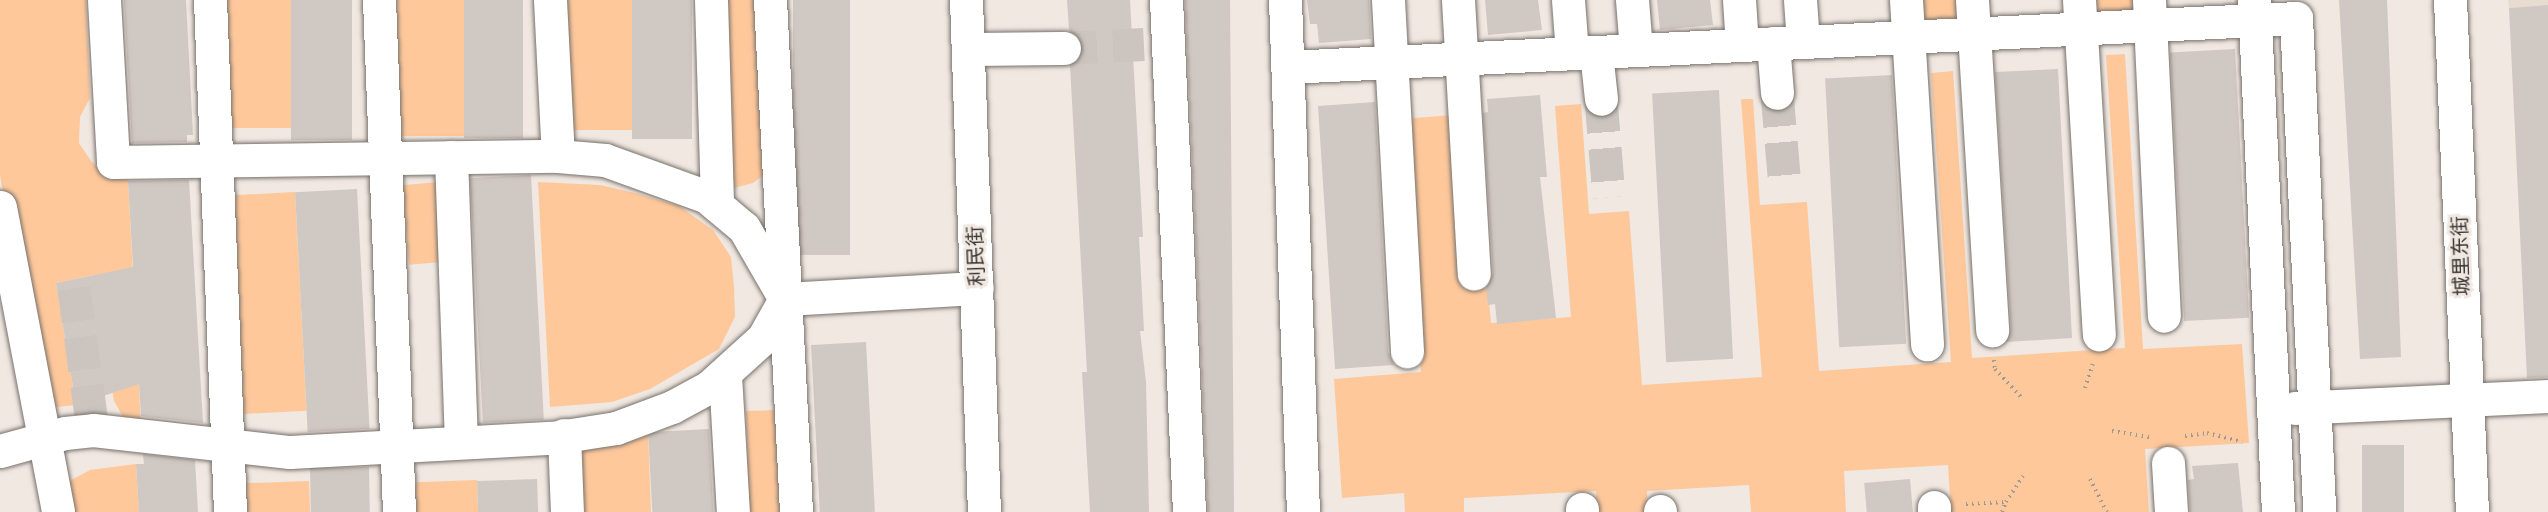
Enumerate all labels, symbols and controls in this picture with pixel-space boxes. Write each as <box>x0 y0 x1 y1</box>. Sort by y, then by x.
street label: 城里东街 <box>2448 216 2474 296</box>
street label: 利民街 <box>963 226 989 286</box>

